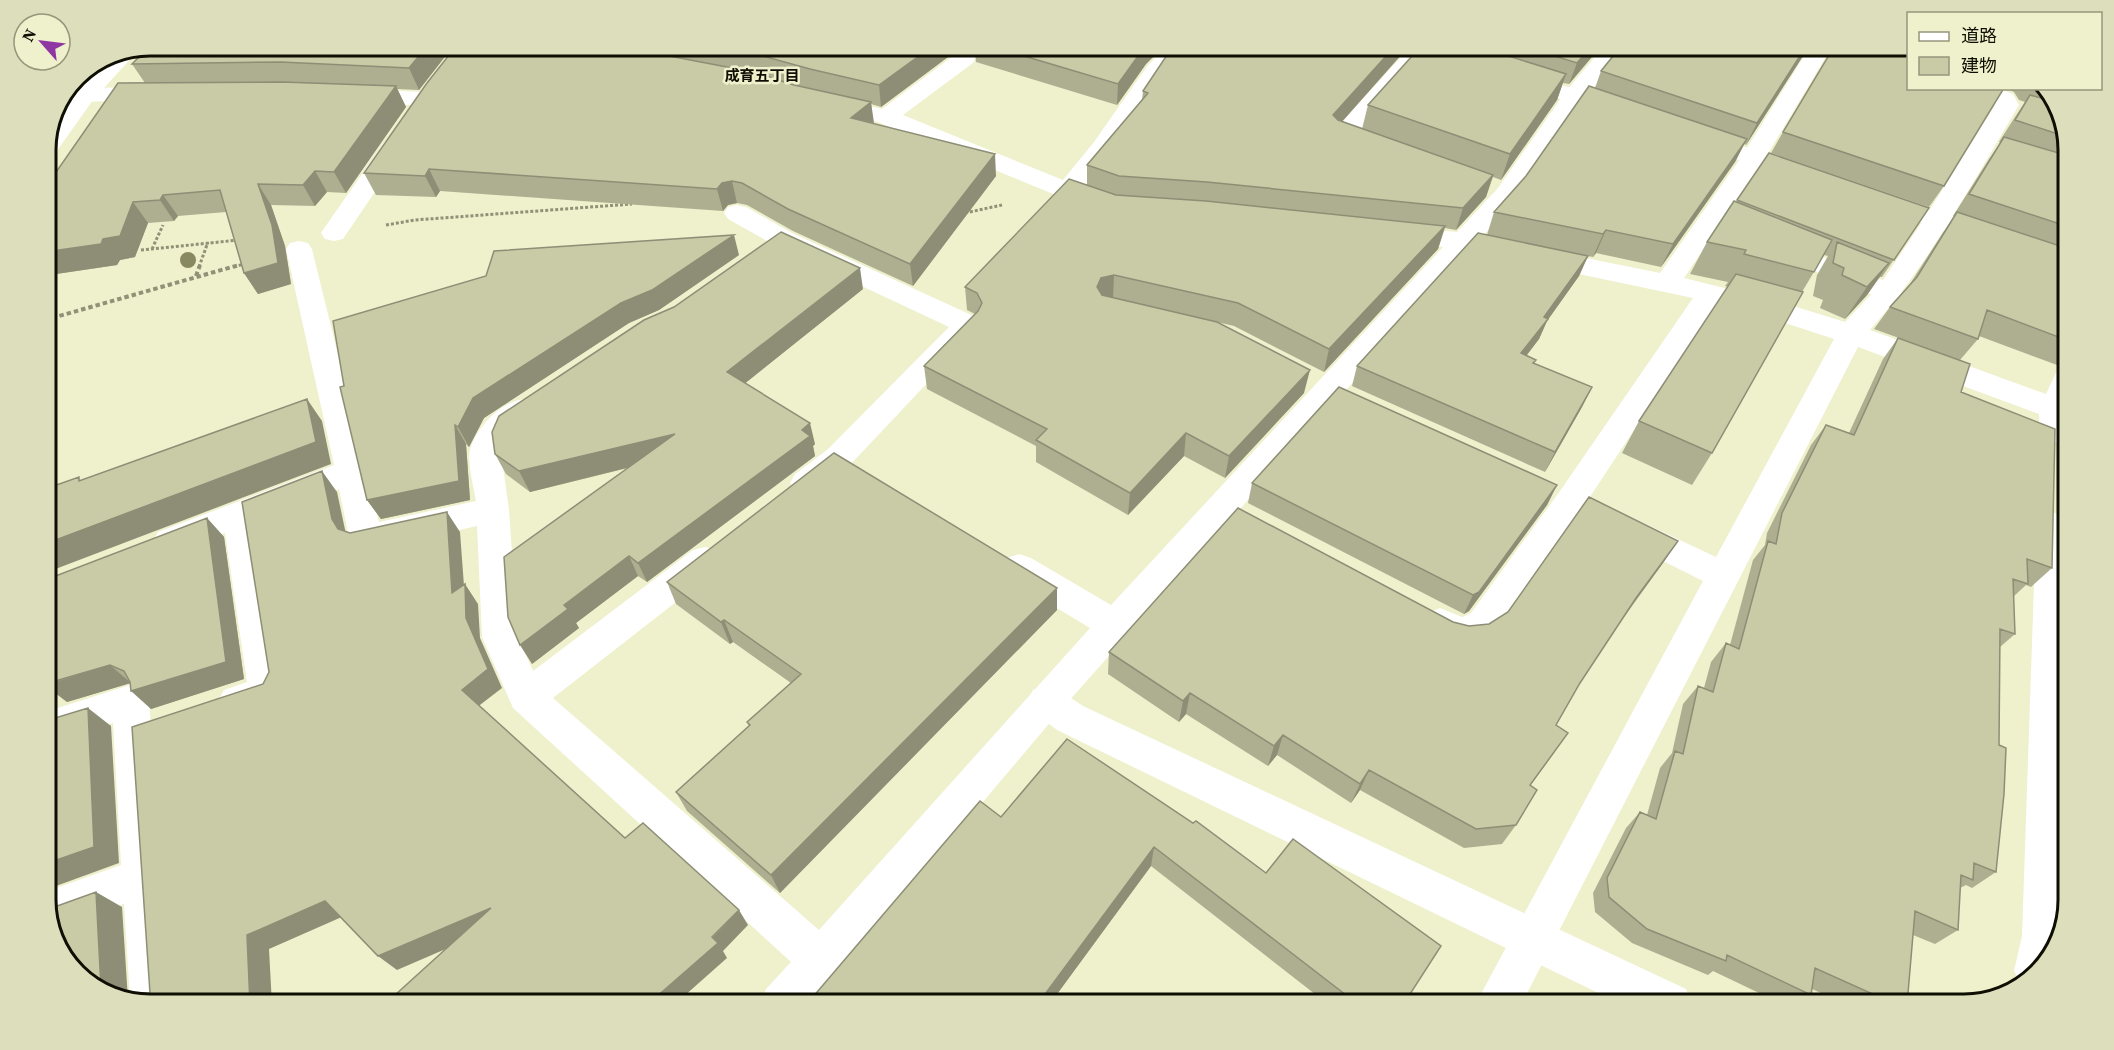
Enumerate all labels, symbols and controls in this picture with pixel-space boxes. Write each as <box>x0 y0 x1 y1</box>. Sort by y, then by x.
north arrow <box>12 12 72 72</box>
legend <box>1907 12 2102 90</box>
text: 道路 <box>1961 23 1997 48</box>
text: N <box>16 24 41 45</box>
text: 建物 <box>1961 53 1997 78</box>
district label: 成育五丁目 <box>724 65 800 86</box>

